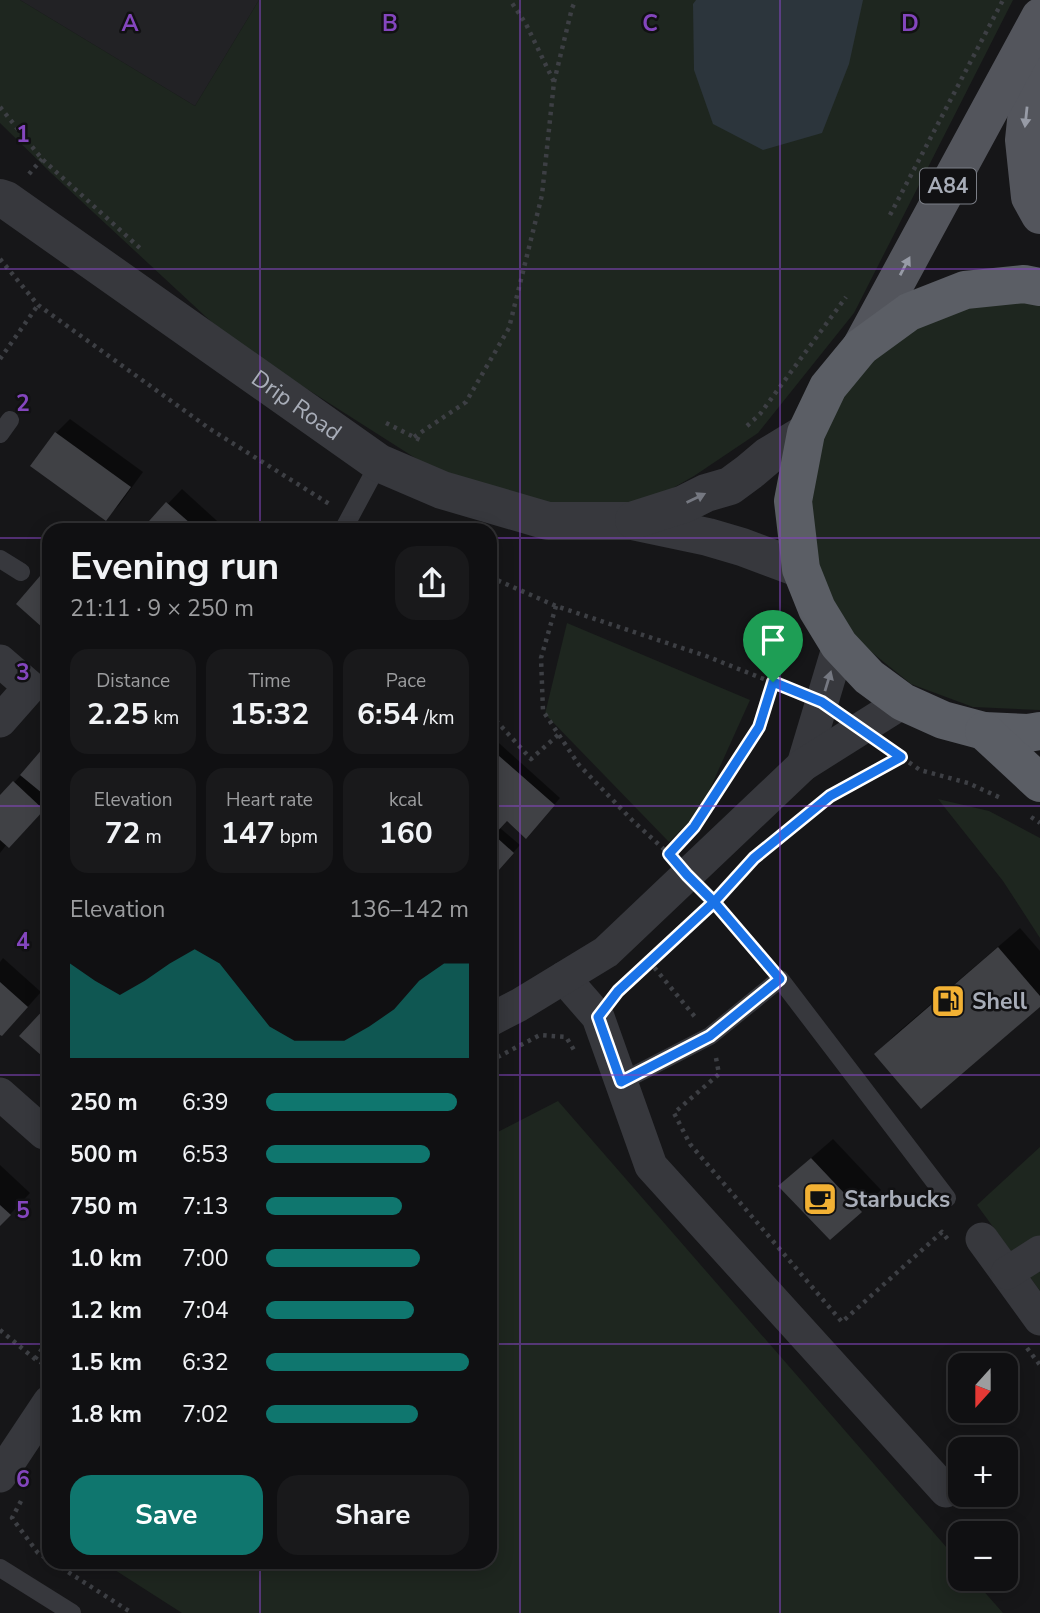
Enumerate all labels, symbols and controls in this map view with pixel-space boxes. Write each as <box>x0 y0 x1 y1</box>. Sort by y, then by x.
text: A <box>121 8 139 39</box>
text: B <box>382 8 398 39</box>
text: C <box>642 8 658 39</box>
text: D <box>901 8 919 39</box>
one-way arrow <box>1020 106 1031 128</box>
text: 1 <box>16 119 30 150</box>
road number: A84 <box>920 168 976 204</box>
one-way arrow <box>899 256 911 276</box>
street label: Drip Road <box>245 362 348 447</box>
text: 2 <box>16 388 30 419</box>
one-way arrow <box>686 492 706 503</box>
text: Evening run <box>70 541 279 592</box>
button: share <box>395 546 469 620</box>
text: 21:11 · 9 × 250 m <box>70 593 254 624</box>
pin <box>743 610 803 682</box>
icon: arrive <box>754 621 792 659</box>
text: 3 <box>16 657 30 688</box>
text: Distance <box>96 668 170 694</box>
text: Time <box>248 668 291 694</box>
text: Pace <box>386 668 426 694</box>
one-way arrow <box>824 671 834 692</box>
text: 2.25 <box>87 694 149 735</box>
text: 15:32 <box>230 694 309 735</box>
text: 6:54 <box>357 694 419 735</box>
text: km <box>149 705 179 731</box>
text: /km <box>419 705 455 731</box>
text: Elevation <box>94 787 173 813</box>
text: Heart rate <box>226 787 313 813</box>
text: kcal <box>389 787 423 813</box>
text: 72 <box>105 813 141 854</box>
text: 147 <box>221 813 275 854</box>
text: 160 <box>379 813 433 854</box>
text: m <box>141 824 162 850</box>
text: bpm <box>275 824 318 850</box>
text: Elevation <box>70 894 165 925</box>
text: 136–142 m <box>349 894 469 925</box>
text: 4 <box>16 926 30 957</box>
fuel station icon: Shell <box>929 982 967 1020</box>
place label: Shell <box>972 986 1028 1017</box>
text: 250 m <box>70 1087 138 1118</box>
text: 6:39 <box>182 1087 229 1118</box>
text: 500 m <box>70 1139 138 1170</box>
text: 6:53 <box>182 1139 229 1170</box>
cafe icon: Starbucks <box>801 1180 839 1218</box>
place label: Starbucks <box>844 1184 950 1215</box>
text: 750 m <box>70 1191 138 1222</box>
text: 7:13 <box>182 1191 229 1222</box>
text: 5 <box>16 1195 30 1226</box>
text: 1.0 km <box>70 1243 142 1274</box>
text: 7:00 <box>182 1243 229 1274</box>
text: 1.2 km <box>70 1295 142 1326</box>
text: 7:04 <box>182 1295 229 1326</box>
text: 1.5 km <box>70 1347 142 1378</box>
text: 6:32 <box>182 1347 229 1378</box>
north arrow <box>948 1353 1018 1423</box>
map controls <box>948 1353 1018 1591</box>
text: 1.8 km <box>70 1399 142 1430</box>
text: 7:02 <box>182 1399 229 1430</box>
button: + <box>948 1437 1018 1507</box>
text: 6 <box>16 1464 30 1495</box>
button: Save <box>70 1475 263 1555</box>
button: Share <box>277 1475 469 1555</box>
button: − <box>948 1521 1018 1591</box>

